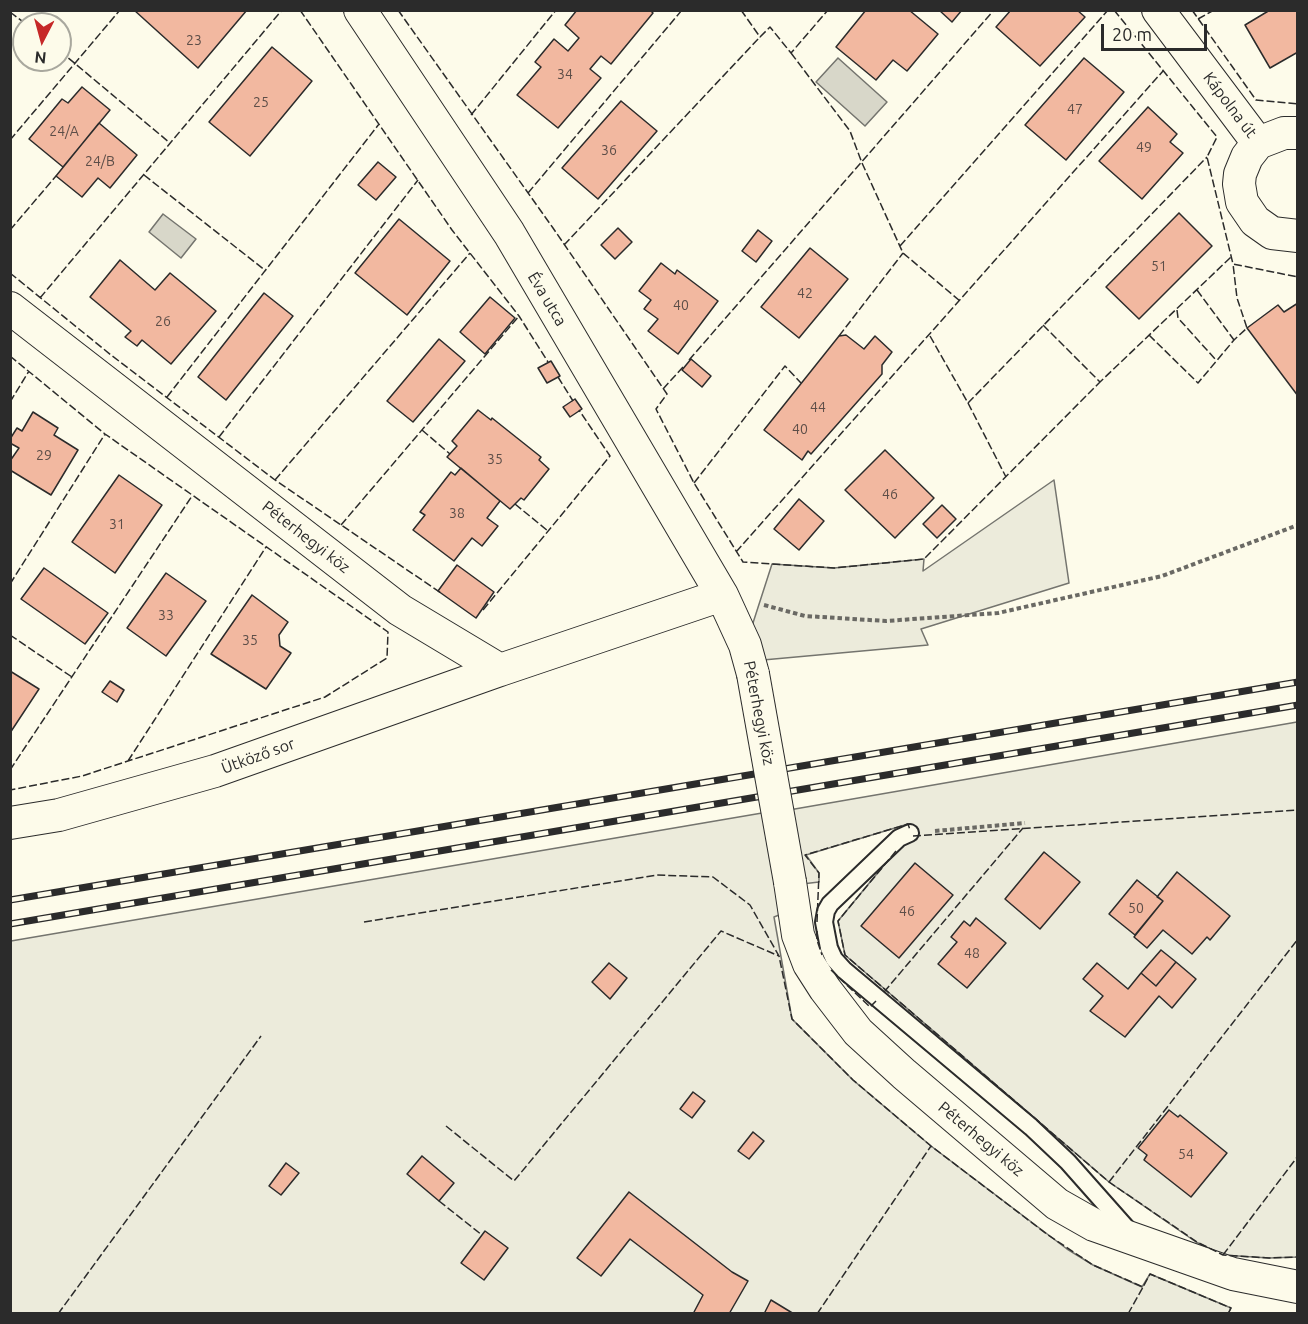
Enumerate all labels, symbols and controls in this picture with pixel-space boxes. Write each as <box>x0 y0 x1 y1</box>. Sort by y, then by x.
north arrow <box>12 12 72 72</box>
scale bar <box>1104 12 1210 50</box>
text: 20 m <box>1112 24 1152 44</box>
house number: 23 <box>186 32 202 48</box>
text: N <box>33 48 47 67</box>
house number: 34 <box>557 66 573 82</box>
street label: Kápolna út <box>1199 68 1261 142</box>
house number: 25 <box>253 94 269 110</box>
house number: 47 <box>1067 101 1083 117</box>
house number: 24/A <box>49 123 79 139</box>
house number: 49 <box>1136 139 1152 155</box>
house number: 36 <box>601 142 617 158</box>
house number: 24/B <box>85 153 115 169</box>
house number: 51 <box>1151 258 1167 274</box>
street label: Éva utca <box>523 269 571 329</box>
house number: 42 <box>797 285 813 301</box>
house number: 40 <box>673 297 689 313</box>
house number: 26 <box>155 313 171 329</box>
house number: 44 <box>810 399 826 415</box>
house number: 40 <box>792 421 808 437</box>
house number: 29 <box>36 447 52 463</box>
house number: 35 <box>487 451 503 467</box>
house number: 46 <box>882 486 898 502</box>
street label: Péterhegyi köz <box>258 497 354 577</box>
house number: 38 <box>449 505 465 521</box>
house number: 31 <box>109 516 125 532</box>
house number: 33 <box>158 607 174 623</box>
house number: 35 <box>242 632 258 648</box>
street label: Péterhegyi köz <box>739 659 779 767</box>
street label: Ütköző sor <box>219 734 297 778</box>
house number: 50 <box>1128 900 1144 916</box>
house number: 46 <box>899 903 915 919</box>
house number: 48 <box>964 945 980 961</box>
street label: Péterhegyi köz <box>934 1098 1028 1180</box>
house number: 54 <box>1178 1146 1194 1162</box>

